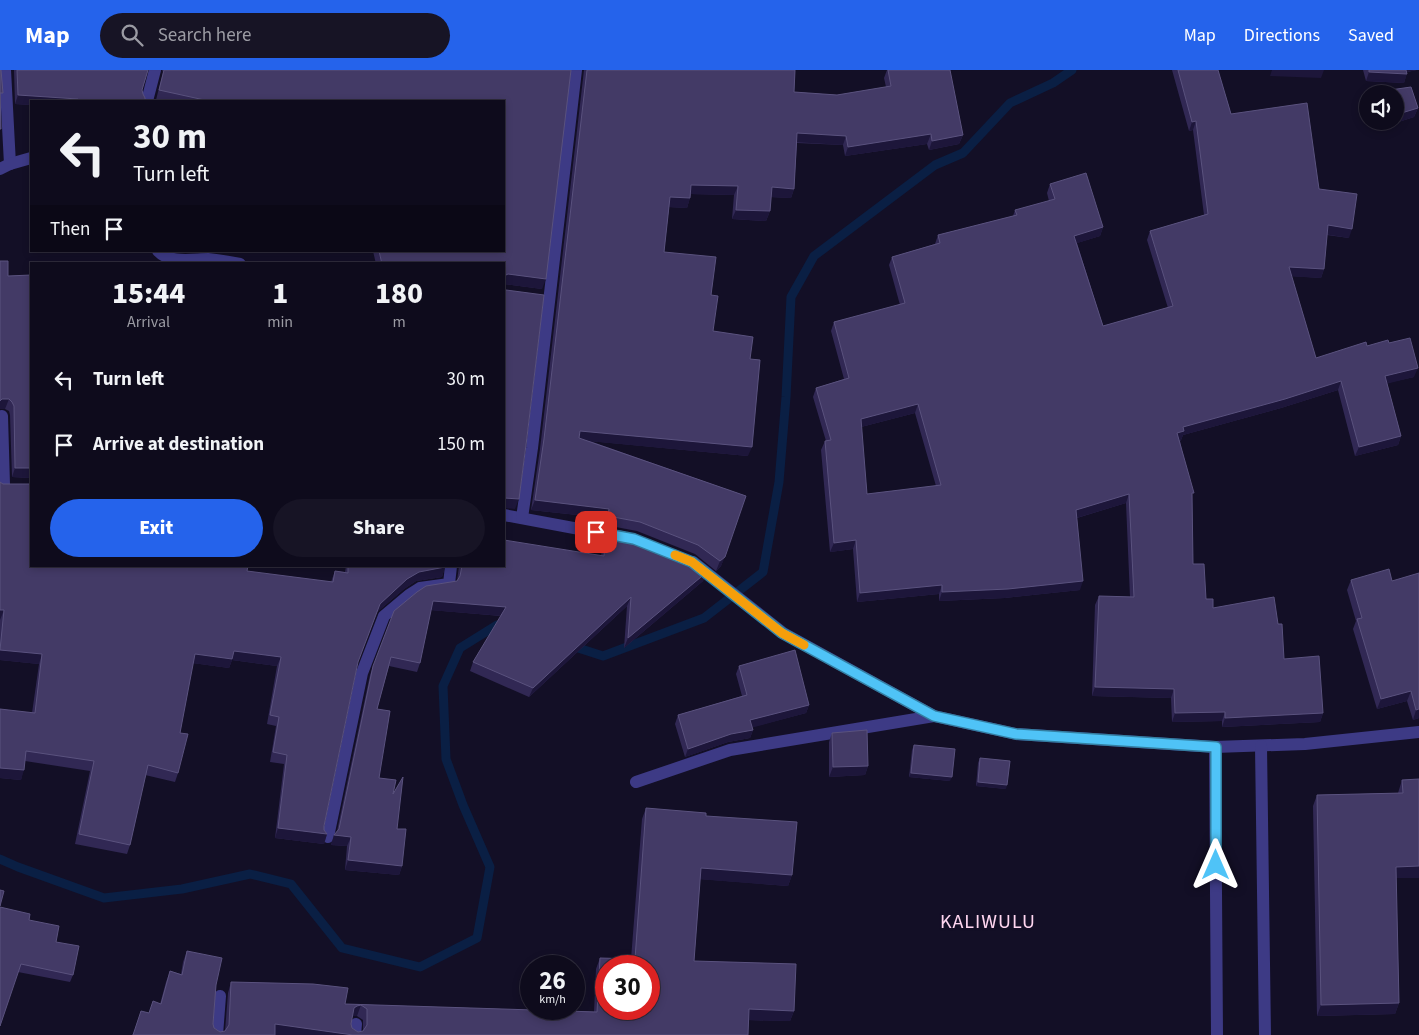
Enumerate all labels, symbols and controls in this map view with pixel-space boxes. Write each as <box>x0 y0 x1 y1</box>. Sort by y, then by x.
search box <box>100 13 450 58</box>
text: Map <box>25 18 70 53</box>
icon: search <box>118 21 146 49</box>
text: Search here <box>158 22 251 49</box>
text: Map <box>1184 23 1216 48</box>
text: Directions <box>1244 23 1320 48</box>
text: Saved <box>1348 23 1394 48</box>
map controls <box>1359 85 1404 130</box>
button: sound <box>1359 85 1404 130</box>
text: 30 m <box>133 112 207 162</box>
icon: left <box>50 120 115 185</box>
text: Turn left <box>133 158 209 190</box>
icon: arrive <box>100 215 128 243</box>
text: Then <box>50 216 90 243</box>
text: 15:44 <box>112 272 185 315</box>
text: 1 <box>272 272 288 315</box>
text: 180 <box>375 272 423 315</box>
text: Arrival <box>127 311 170 333</box>
text: min <box>267 311 293 333</box>
text: m <box>392 311 406 333</box>
icon: left <box>50 366 78 394</box>
text: Turn left <box>93 366 164 393</box>
text: 30 m <box>447 366 485 393</box>
icon: arrive <box>50 431 78 459</box>
text: Arrive at destination <box>93 431 264 458</box>
text: 150 m <box>437 431 485 458</box>
button: Exit <box>50 499 263 557</box>
button: Share <box>273 499 485 557</box>
pin <box>575 511 617 553</box>
icon: arrive <box>582 518 610 546</box>
position arrow <box>1189 838 1241 890</box>
district label: KALIWULU <box>940 908 1036 936</box>
speed limit sign: 30 <box>595 955 660 1020</box>
text: 26 <box>539 963 566 999</box>
text: km/h <box>539 991 566 1008</box>

